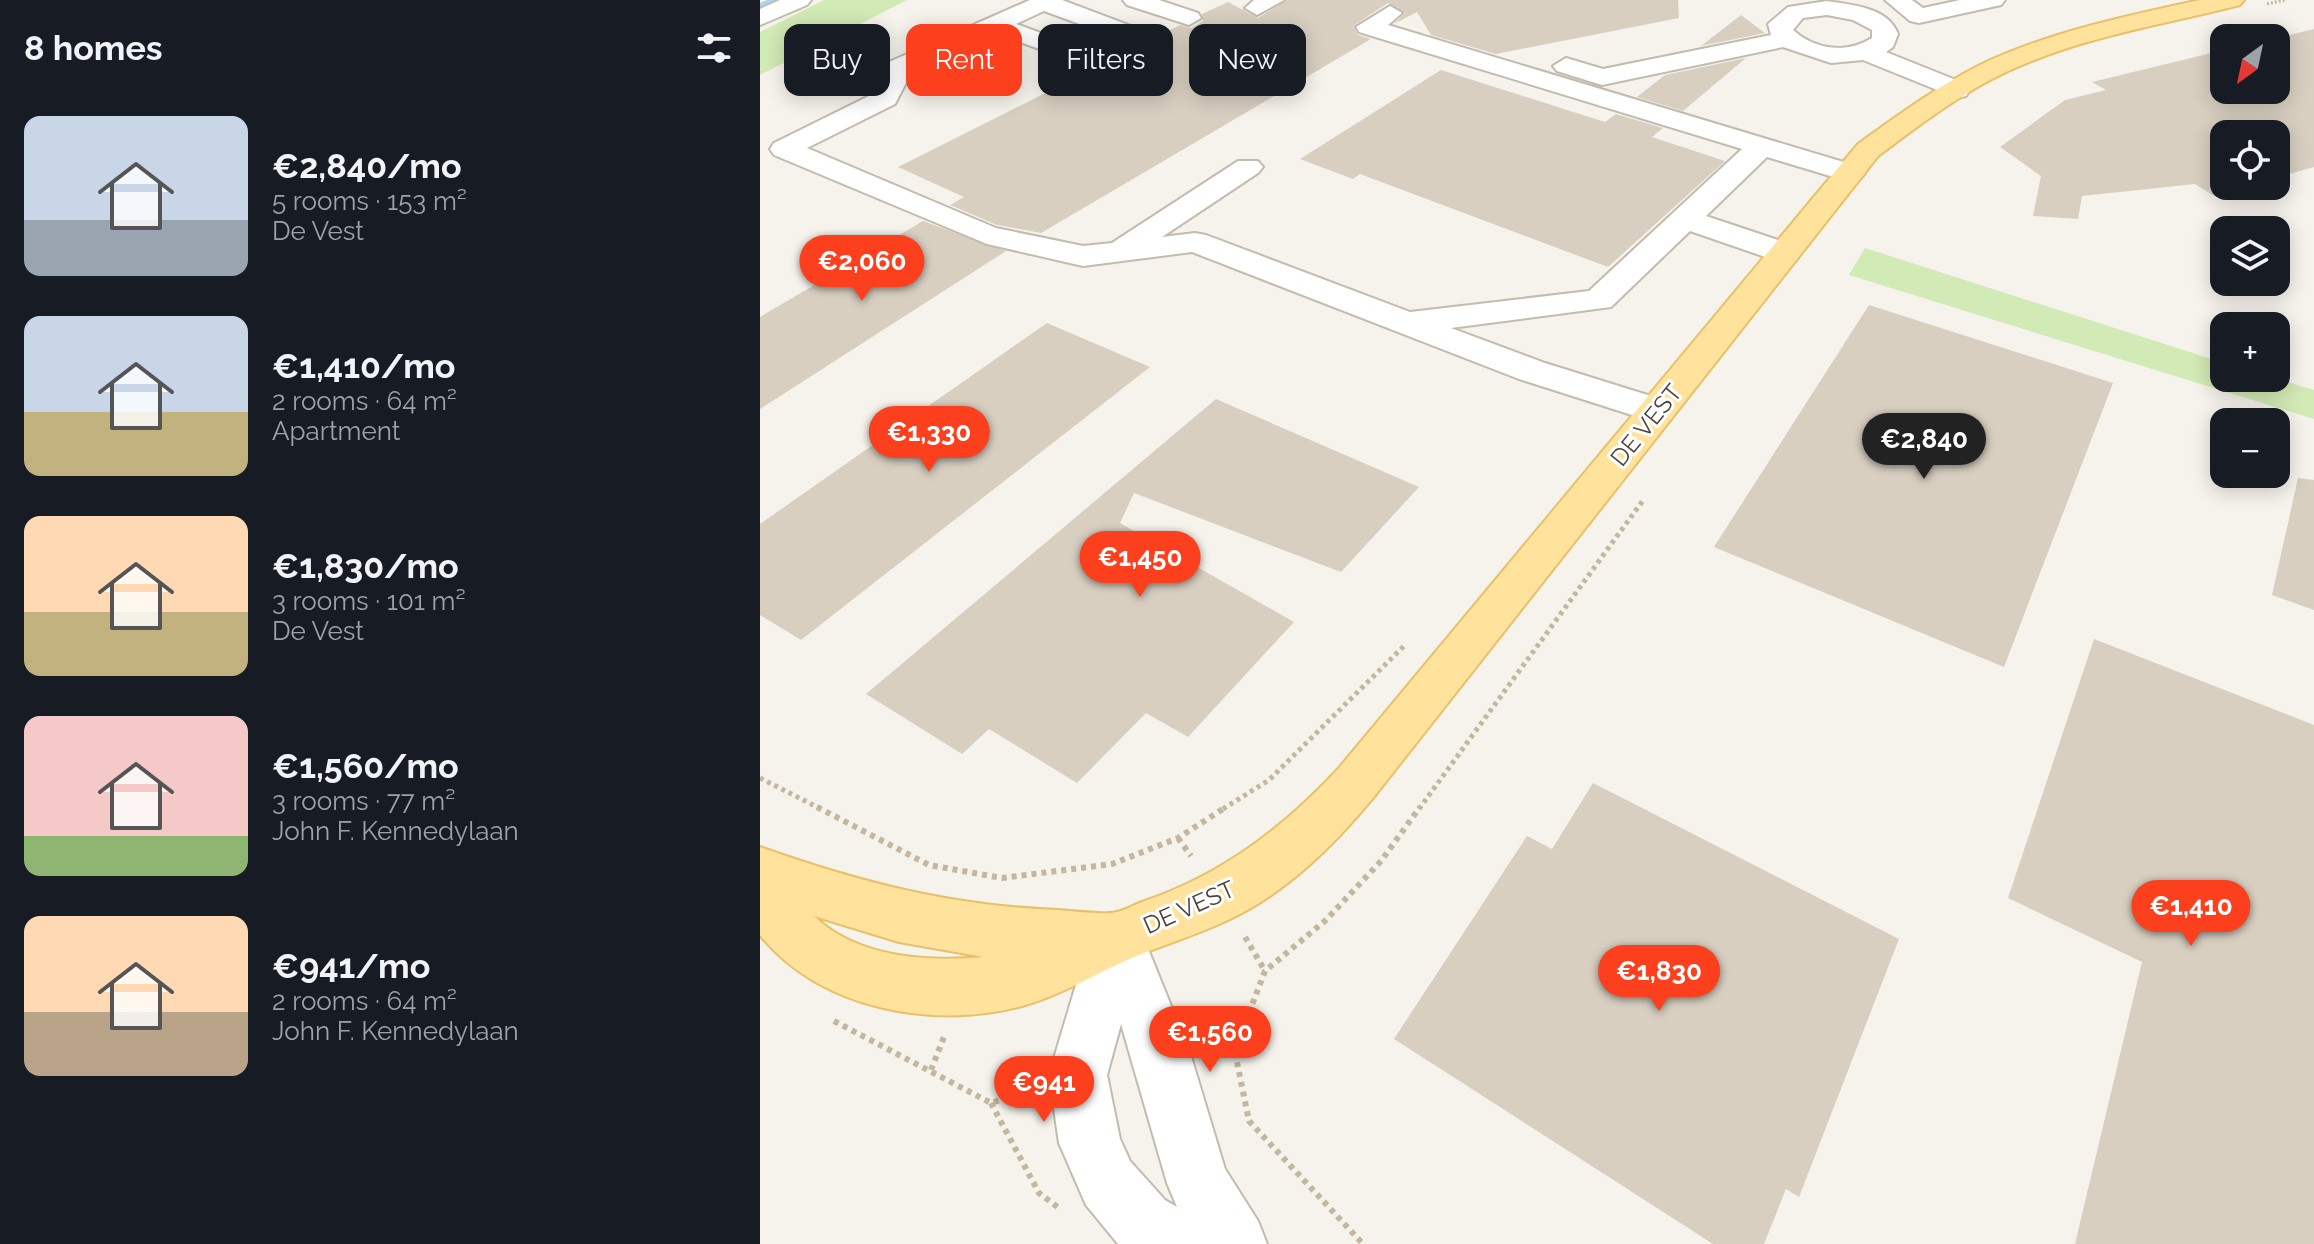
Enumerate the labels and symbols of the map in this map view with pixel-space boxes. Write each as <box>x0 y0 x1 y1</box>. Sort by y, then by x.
north arrow <box>2210 24 2290 104</box>
pin: €2,060 <box>797 235 927 303</box>
street label: DE VEST <box>1604 378 1688 472</box>
pin: €1,330 <box>864 406 994 474</box>
pin: €2,840 <box>1859 413 1989 481</box>
pin: €1,450 <box>1075 531 1205 599</box>
street label: DE VEST <box>1139 874 1240 940</box>
pin: €1,410 <box>2126 880 2256 948</box>
pin: €1,830 <box>1594 945 1724 1013</box>
pin: €1,560 <box>1145 1006 1275 1074</box>
pin: €941 <box>997 1056 1091 1124</box>

